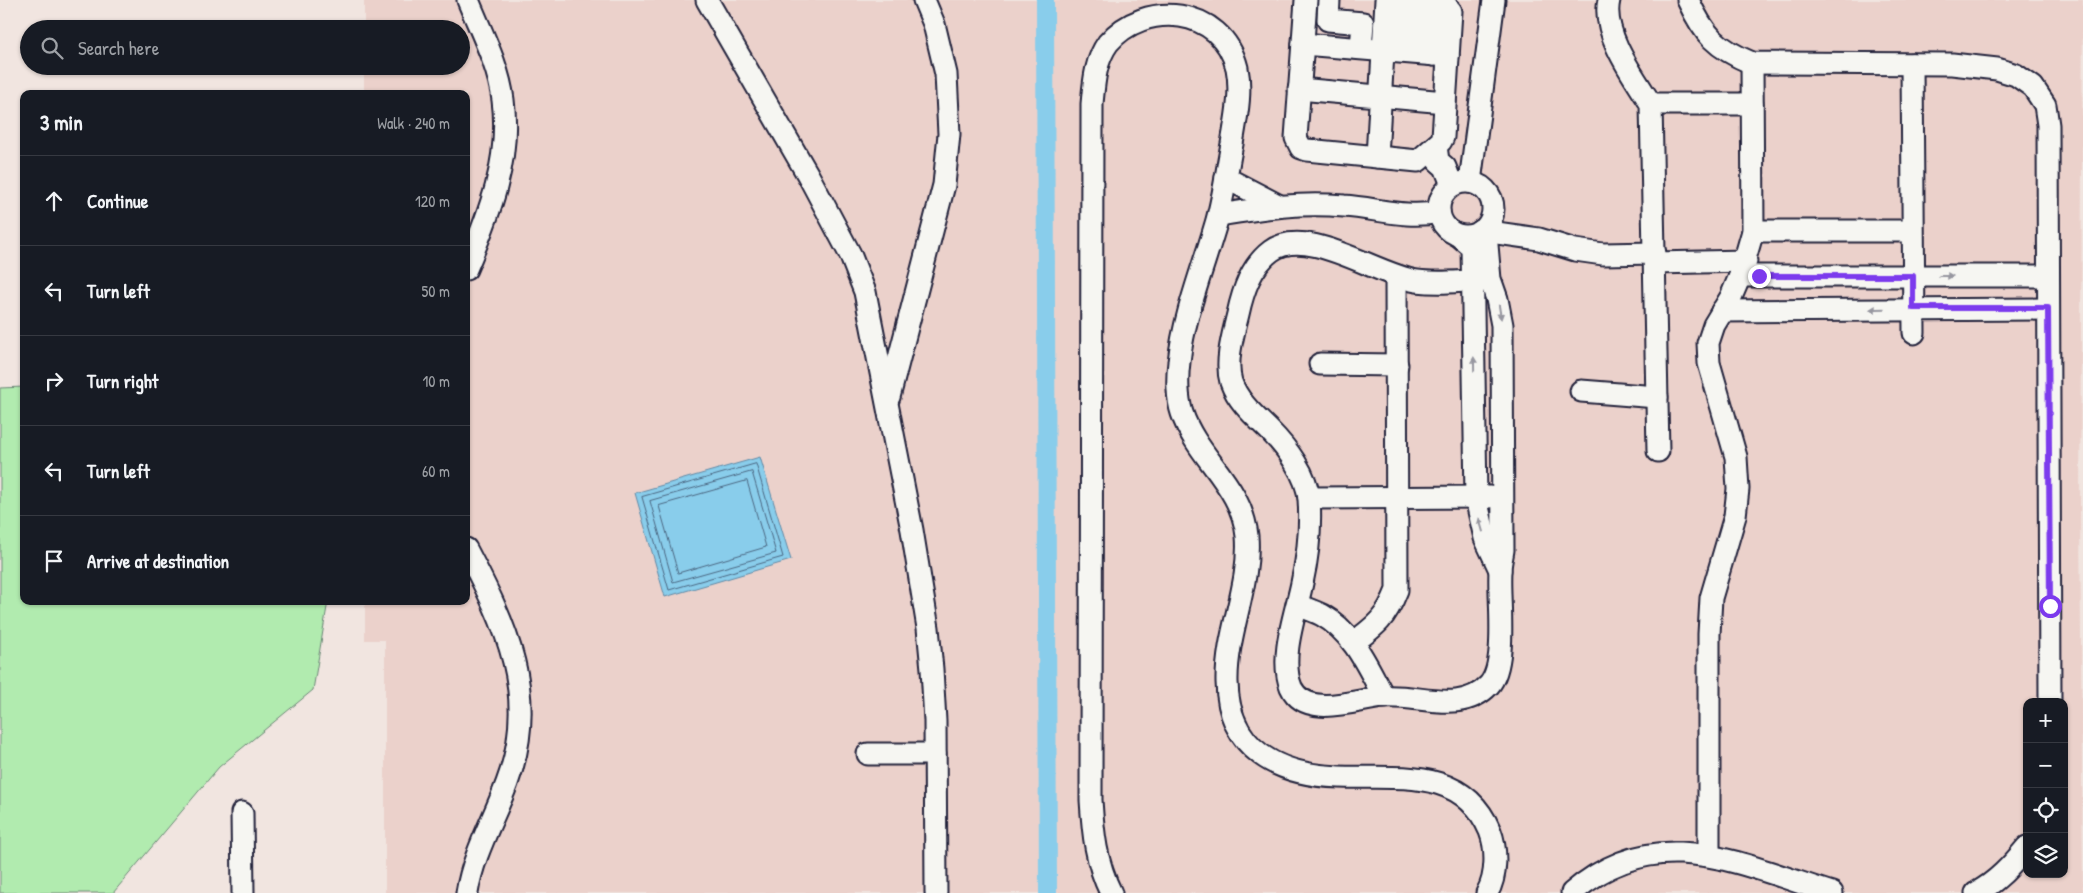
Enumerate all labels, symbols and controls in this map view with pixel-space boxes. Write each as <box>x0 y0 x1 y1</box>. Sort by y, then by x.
search box <box>20 20 470 75</box>
icon: search <box>38 34 66 62</box>
text: Search here <box>78 35 159 61</box>
text: 3 min <box>40 108 83 137</box>
text: Walk · 240 m <box>377 112 450 134</box>
icon: ahead <box>40 187 68 215</box>
text: Continue <box>87 188 148 214</box>
text: 120 m <box>415 190 450 212</box>
route end <box>1748 265 1771 288</box>
one-way arrow <box>1938 272 1954 280</box>
icon: left <box>40 277 68 305</box>
text: Turn left <box>87 278 150 304</box>
text: 50 m <box>422 280 450 302</box>
one-way arrow <box>1496 305 1504 321</box>
one-way arrow <box>1869 305 1885 313</box>
one-way arrow <box>1470 355 1478 371</box>
icon: right <box>40 367 68 395</box>
text: Turn right <box>87 368 158 394</box>
text: 10 m <box>422 370 450 392</box>
icon: left <box>40 457 68 485</box>
text: Turn left <box>87 458 150 484</box>
text: 60 m <box>422 460 450 482</box>
one-way arrow <box>1477 518 1485 533</box>
icon: arrive <box>40 547 68 575</box>
text: Arrive at destination <box>87 548 229 574</box>
route start <box>2039 595 2062 618</box>
map controls <box>2023 698 2068 878</box>
button: + <box>2023 698 2068 743</box>
button: − <box>2023 743 2068 788</box>
button: locate <box>2023 788 2068 833</box>
button: layers <box>2023 833 2068 878</box>

